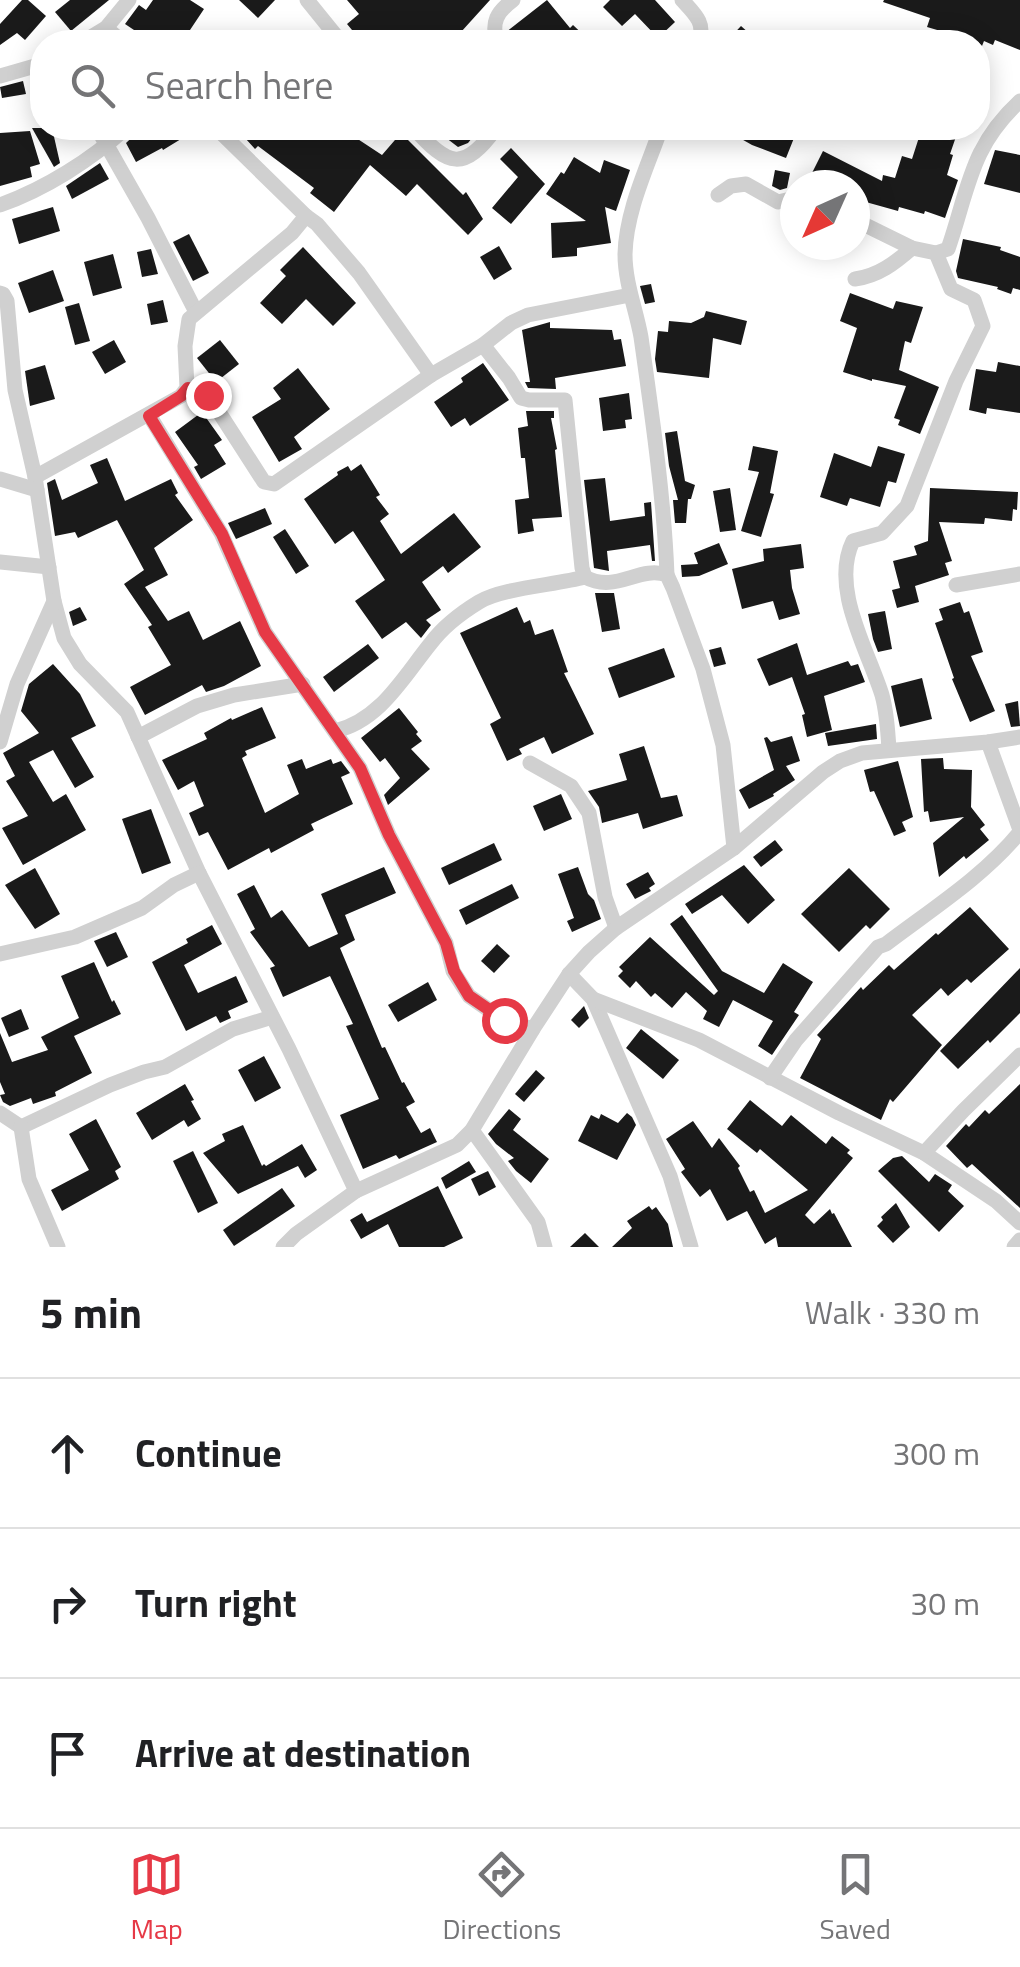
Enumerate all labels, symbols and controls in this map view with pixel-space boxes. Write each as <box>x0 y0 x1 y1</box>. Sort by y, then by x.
search box <box>30 30 990 140</box>
text: Search here <box>145 56 333 114</box>
icon: search <box>65 58 120 113</box>
north arrow <box>780 170 870 260</box>
route end <box>186 373 232 419</box>
route start <box>482 998 528 1044</box>
text: 5 min <box>40 1280 142 1344</box>
text: Walk · 330 m <box>805 1288 980 1336</box>
text: Continue <box>135 1424 282 1482</box>
icon: ahead <box>40 1426 95 1481</box>
text: 300 m <box>892 1429 980 1477</box>
text: Turn right <box>135 1574 297 1632</box>
icon: right <box>40 1576 95 1631</box>
text: 30 m <box>910 1579 980 1627</box>
text: Arrive at destination <box>135 1724 471 1782</box>
icon: arrive <box>40 1726 95 1781</box>
tab: Map <box>129 1847 184 1950</box>
tab: Directions <box>442 1847 561 1950</box>
tab: Saved <box>820 1847 891 1950</box>

